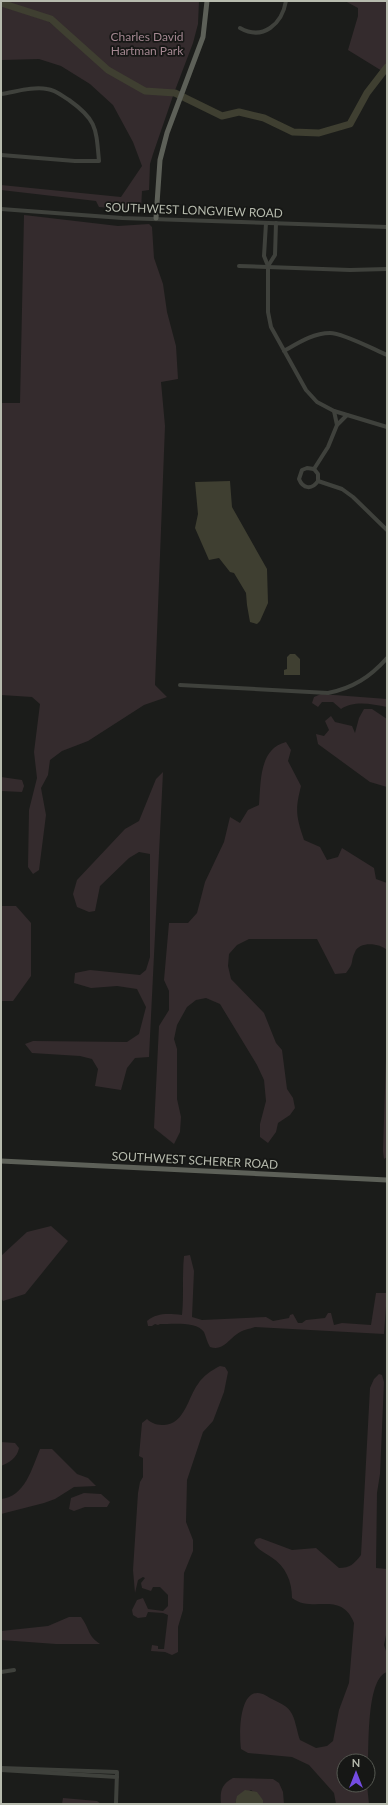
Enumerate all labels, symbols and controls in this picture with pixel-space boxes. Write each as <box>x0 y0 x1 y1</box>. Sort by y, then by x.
park label: Charles David Hartman Park <box>110 29 184 58</box>
street label: SOUTHWEST LONGVIEW ROAD <box>105 199 283 221</box>
street label: SOUTHWEST SCHERER ROAD <box>111 1148 279 1172</box>
north arrow <box>336 1753 376 1793</box>
text: N <box>352 1756 360 1769</box>

